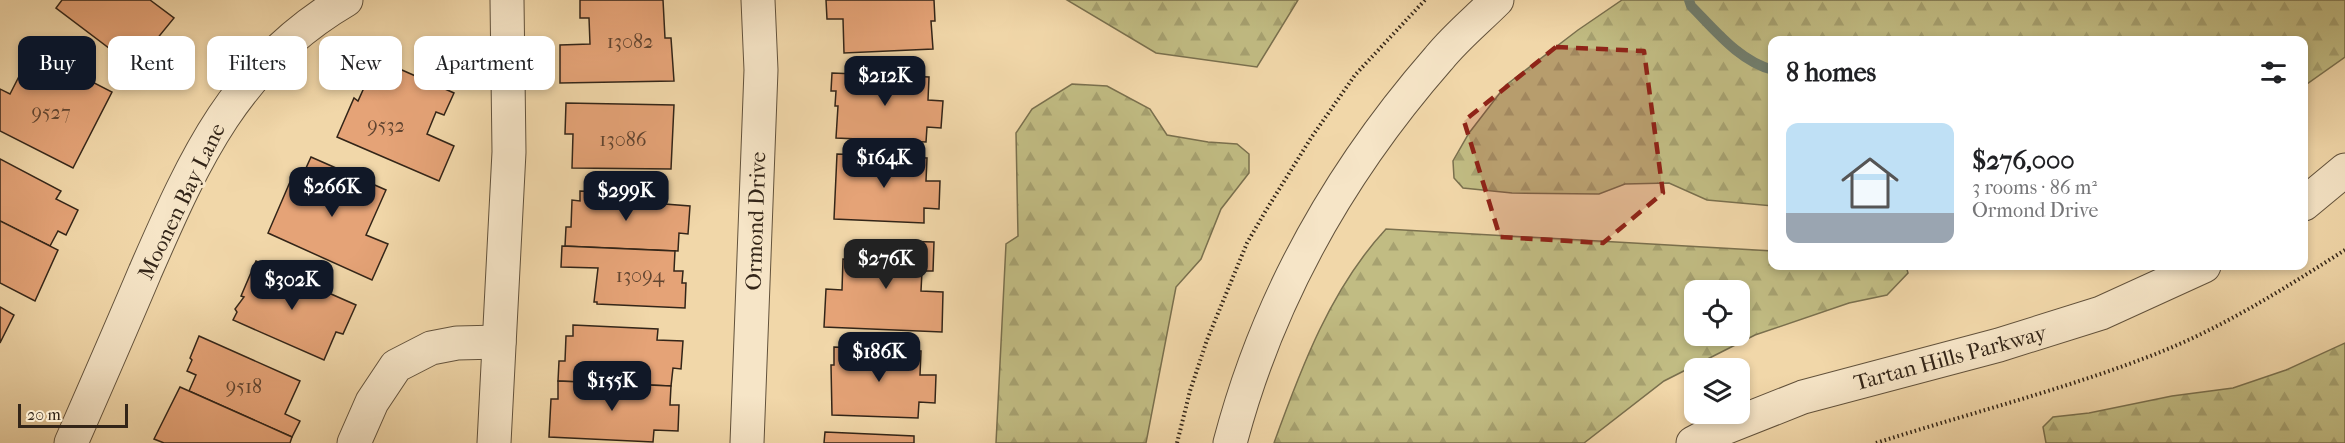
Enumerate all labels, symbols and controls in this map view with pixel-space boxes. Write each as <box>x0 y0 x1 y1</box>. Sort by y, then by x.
house number: 13082 <box>607 30 653 53</box>
chip: Buy <box>18 36 96 90</box>
chip: Rent <box>108 36 195 90</box>
chip: Filters <box>207 36 307 90</box>
chip: New <box>319 36 402 90</box>
chip: Apartment <box>414 36 555 90</box>
pin: $212K <box>843 56 927 107</box>
icon: filters <box>2257 56 2290 89</box>
text: 8 homes <box>1786 57 1876 88</box>
text: $212K <box>858 64 912 87</box>
house number: 9527 <box>31 101 71 124</box>
house number: 9532 <box>367 114 405 137</box>
street label: Moonen Bay Lane <box>133 119 231 284</box>
house number: 13086 <box>599 128 647 151</box>
pin: $164K <box>842 138 926 189</box>
text: $276,000 <box>1972 145 2075 176</box>
text: $164K <box>856 146 912 169</box>
icon: home <box>1834 147 1906 219</box>
street label: Ormond Drive <box>741 151 771 291</box>
pin: $266K <box>290 167 374 218</box>
pin: $299K <box>584 171 668 222</box>
text: $266K <box>303 175 361 198</box>
text: 3 rooms · 86 m² <box>1972 176 2097 199</box>
text: $299K <box>598 179 654 202</box>
text: Ormond Drive <box>1972 199 2098 222</box>
pin: $276K <box>844 239 928 290</box>
text: $276K <box>858 247 914 270</box>
pin: $302K <box>250 260 334 311</box>
house number: 13094 <box>616 264 665 287</box>
text: $302K <box>264 268 320 291</box>
map controls <box>1684 280 1750 424</box>
button: locate <box>1684 280 1750 346</box>
street label: Tartan Hills Parkway <box>1851 319 2051 396</box>
pin: $186K <box>837 332 921 383</box>
text: $186K <box>852 340 906 363</box>
button: layers <box>1684 358 1750 424</box>
pin: $155K <box>570 361 654 412</box>
text: $155K <box>587 369 637 392</box>
house number: 9518 <box>226 375 262 398</box>
scale bar <box>18 401 128 428</box>
text: 20 m <box>27 405 61 424</box>

